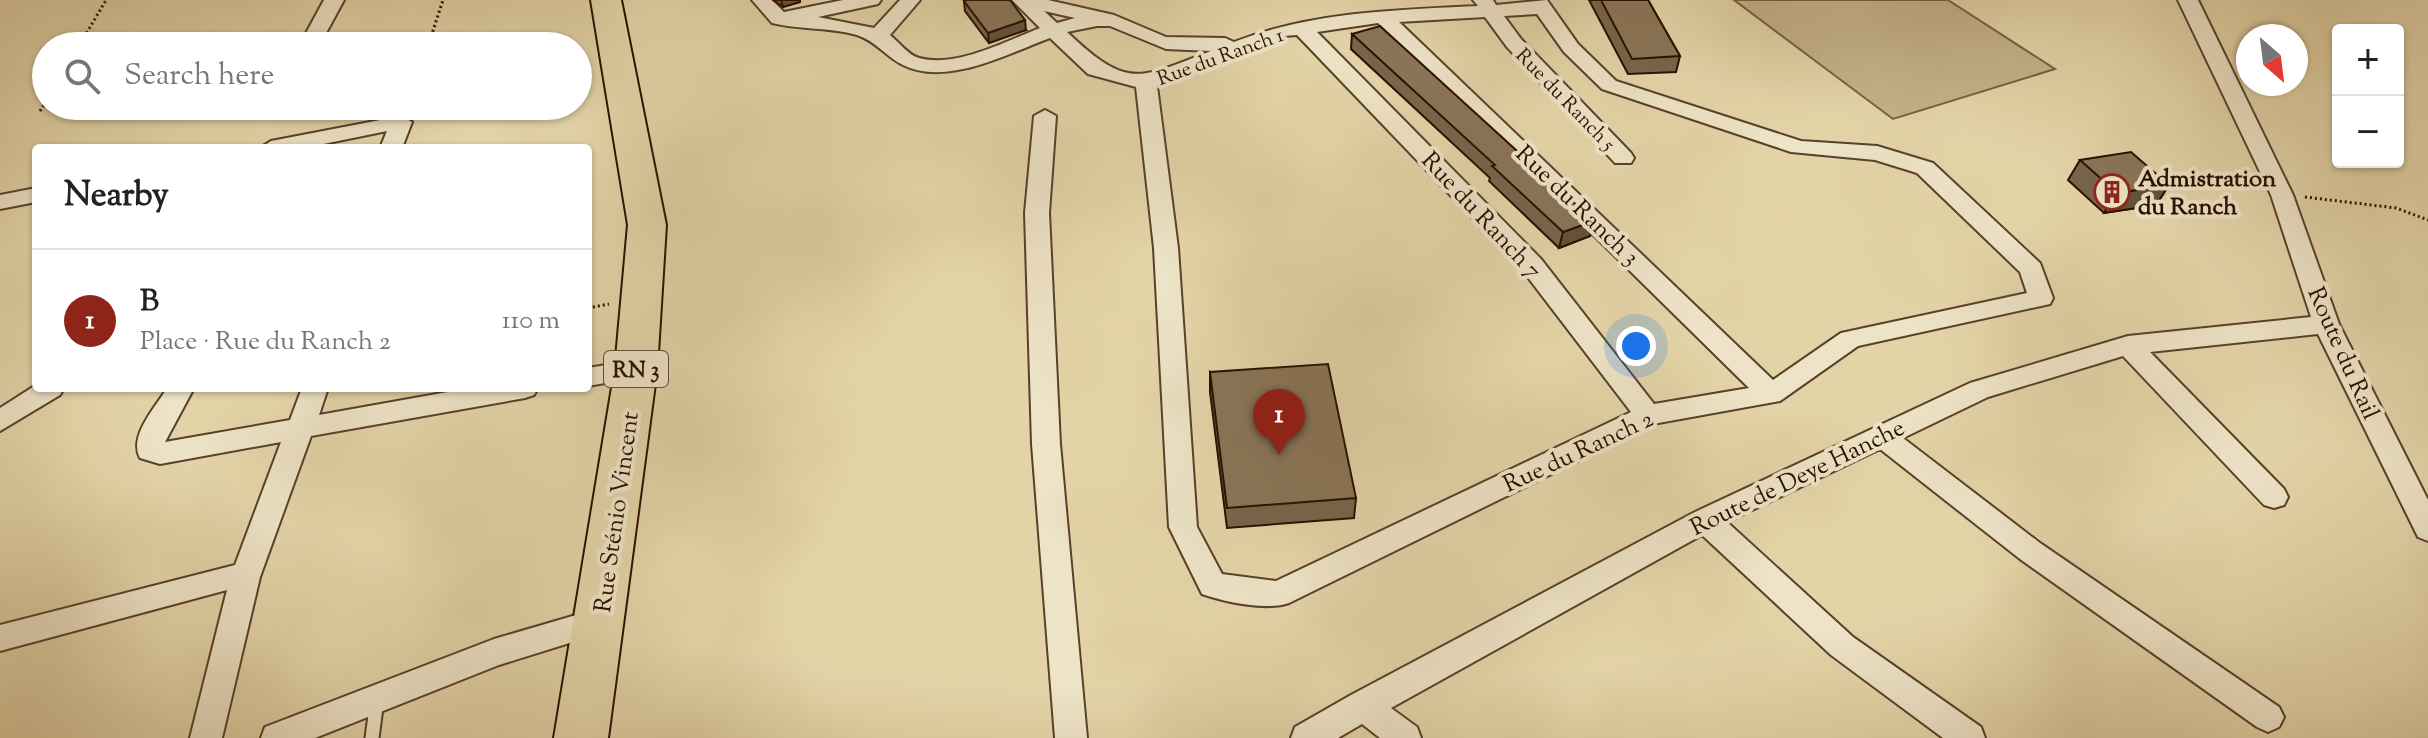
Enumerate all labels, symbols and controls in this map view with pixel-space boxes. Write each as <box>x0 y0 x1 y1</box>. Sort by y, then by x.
street label: Rue du Ranch 1 <box>1154 22 1288 95</box>
north arrow <box>2236 24 2308 96</box>
map controls <box>2332 24 2404 168</box>
button: + <box>2332 24 2404 96</box>
search box <box>32 32 592 120</box>
street label: Rue du Ranch 5 <box>1508 43 1621 159</box>
icon: search <box>60 54 104 98</box>
text: Search here <box>124 55 274 98</box>
button: − <box>2332 96 2404 168</box>
street label: Rue du Ranch 3 <box>1507 138 1646 275</box>
street label: Rue du Ranch 7 <box>1412 145 1549 288</box>
place label: Admistration du Ranch <box>2138 163 2277 225</box>
text: Nearby <box>64 172 169 221</box>
building icon: Admistration du Ranch <box>2093 173 2131 211</box>
text: B <box>140 281 159 324</box>
street label: Route du Rail <box>2298 282 2387 426</box>
text: 1 <box>86 303 94 340</box>
text: 110 m <box>502 303 560 340</box>
text: Place · Rue du Ranch 2 <box>140 324 391 361</box>
your location <box>1616 326 1656 366</box>
road number: RN 3 <box>604 351 668 387</box>
pin: 1 <box>1253 389 1305 455</box>
street label: Rue du Ranch 2 <box>1498 403 1660 503</box>
street label: Rue Sténio Vincent <box>587 410 649 615</box>
street label: Route de Deye Hanche <box>1685 412 1911 546</box>

